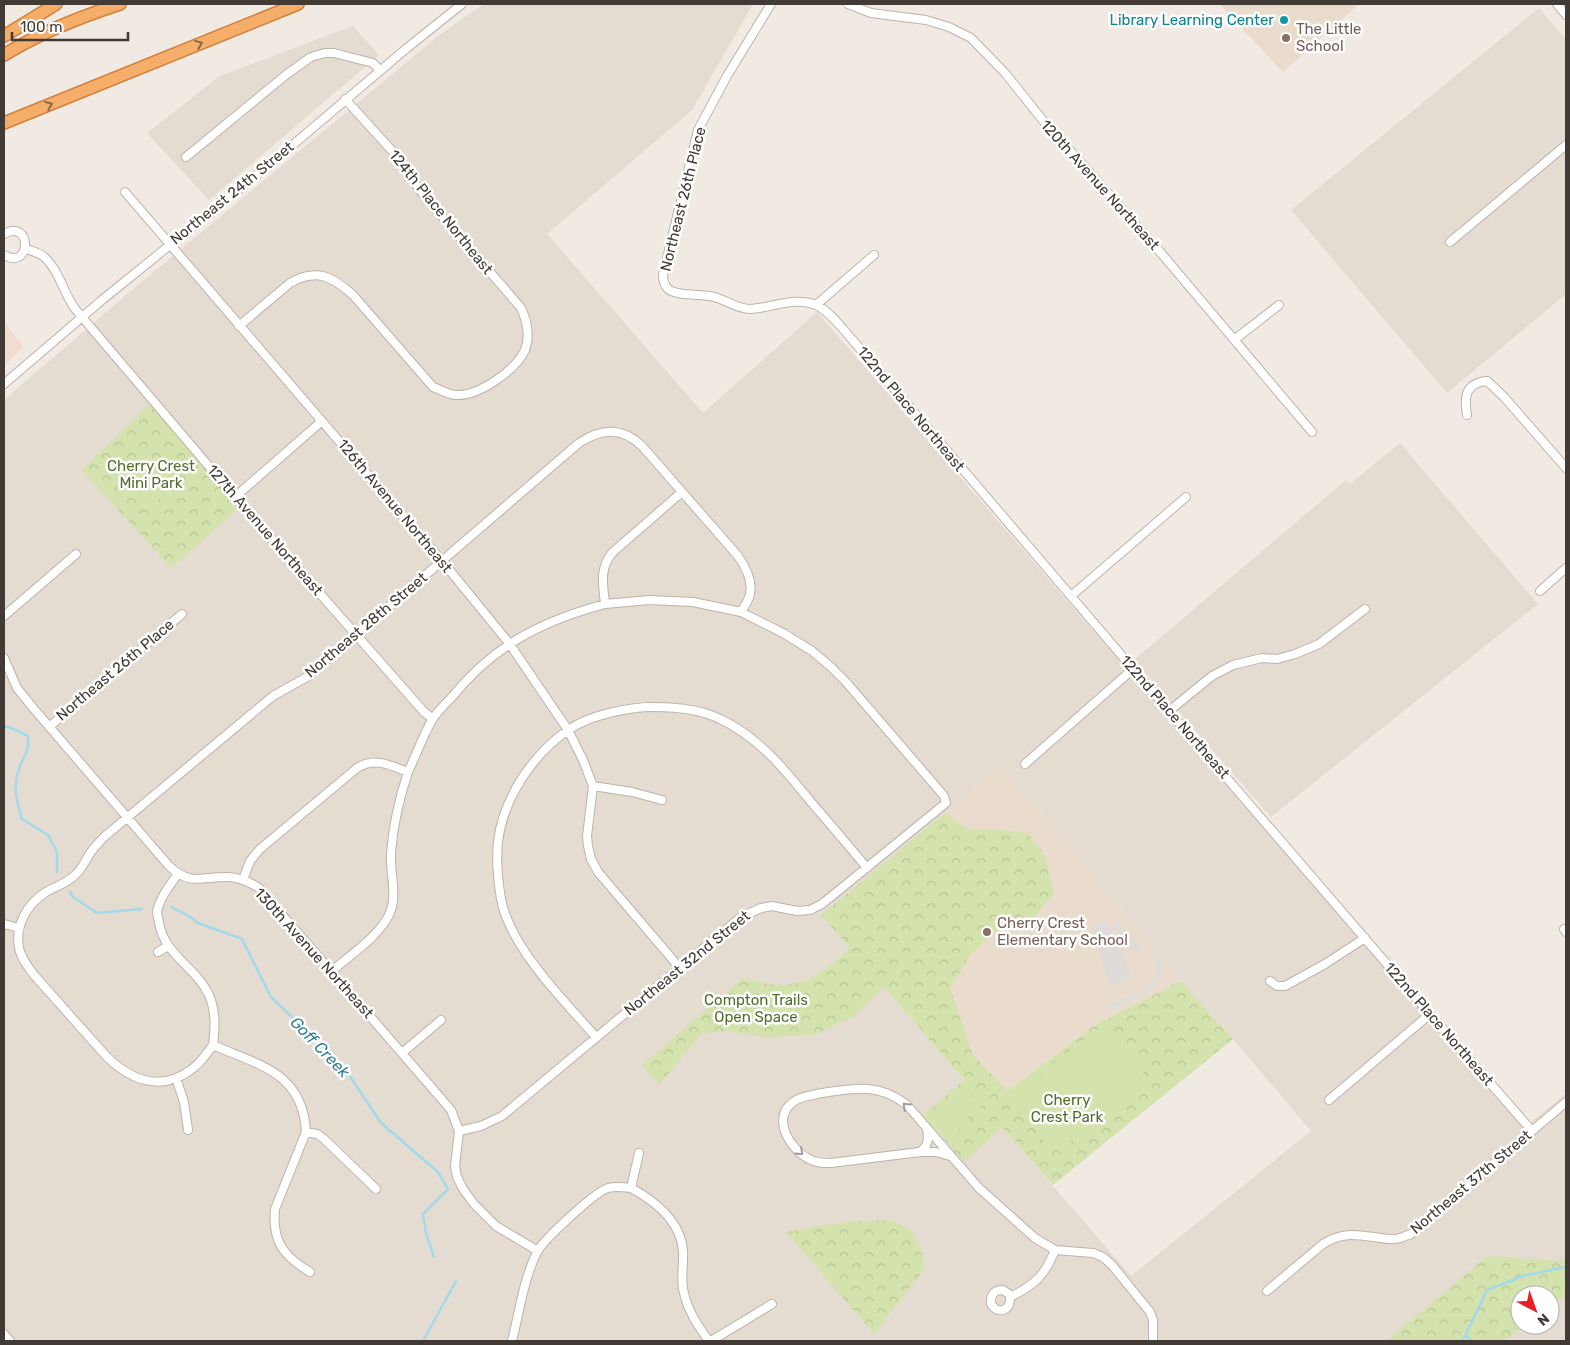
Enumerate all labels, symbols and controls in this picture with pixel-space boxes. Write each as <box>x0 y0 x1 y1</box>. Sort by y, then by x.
scale bar <box>12 10 129 42</box>
place label: Library Learning Center <box>1109 11 1274 29</box>
marker: Library Learning Center <box>1278 14 1290 26</box>
text: 100 m <box>20 18 62 36</box>
place label: The Little School <box>1296 20 1361 55</box>
marker: The Little School <box>1280 32 1292 44</box>
one-way arrow <box>195 40 203 50</box>
one-way arrow <box>44 100 53 111</box>
street label: 120th Avenue Northeast <box>1037 116 1163 254</box>
street label: Northeast 26th Place <box>656 125 710 273</box>
street label: Northeast 24th Street <box>167 138 297 248</box>
street label: 124th Place Northeast <box>385 146 497 278</box>
street label: 122nd Place Northeast <box>853 343 969 475</box>
street label: 126th Avenue Northeast <box>334 436 456 576</box>
park label: Cherry Crest Mini Park <box>107 457 195 492</box>
street label: 127th Avenue Northeast <box>203 461 327 599</box>
street label: Northeast 28th Street <box>301 569 431 681</box>
street label: Northeast 26th Place <box>52 615 178 725</box>
street label: 122nd Place Northeast <box>1117 652 1234 782</box>
street label: 130th Avenue Northeast <box>251 884 377 1022</box>
street label: Northeast 32nd Street <box>621 907 754 1019</box>
place label: Cherry Crest Elementary School <box>997 914 1128 949</box>
marker: Cherry Crest Elementary School <box>981 926 993 938</box>
street label: 122nd Place Northeast <box>1381 959 1498 1089</box>
park label: Compton Trails Open Space <box>704 991 808 1026</box>
water label: Goff Creek <box>286 1013 354 1082</box>
park label: Cherry Crest Park <box>1031 1091 1103 1126</box>
one-way arrow <box>903 1103 912 1112</box>
street label: Northeast 37th Street <box>1407 1126 1535 1238</box>
one-way arrow <box>795 1146 804 1155</box>
north arrow <box>1510 1285 1560 1335</box>
text: N <box>1534 1310 1553 1329</box>

